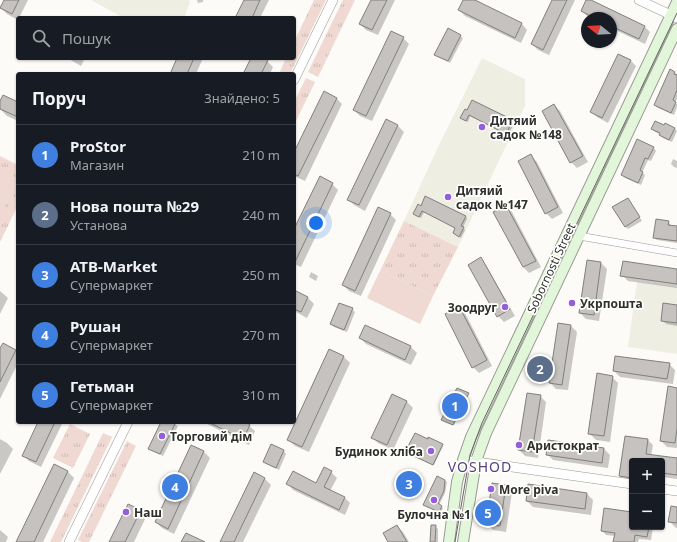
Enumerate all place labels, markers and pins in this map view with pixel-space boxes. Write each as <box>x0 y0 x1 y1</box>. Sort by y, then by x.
place label: Дитяий садок №148 <box>490 112 562 143</box>
marker: Дитяий садок №148 <box>477 122 487 132</box>
place label: Дитяий садок №147 <box>456 182 528 213</box>
marker: Дитяий садок №147 <box>443 192 453 202</box>
place label: Укрпошта <box>580 295 643 312</box>
marker: Укрпошта <box>567 298 577 308</box>
place label: Зоодруг <box>448 299 497 316</box>
marker: Зоодруг <box>500 302 510 312</box>
pin: 2 <box>527 354 553 384</box>
pin: 1 <box>442 391 468 421</box>
place label: Торговий дім <box>170 428 252 445</box>
marker: Торговий дім <box>157 431 167 441</box>
place label: Аристократ <box>527 437 599 454</box>
marker: Аристократ <box>514 440 524 450</box>
place label: Будинок хліба <box>335 443 423 460</box>
marker: Будинок хліба <box>426 446 436 456</box>
pin: 3 <box>396 469 422 499</box>
pin: 4 <box>162 472 188 502</box>
place label: More piva <box>499 481 558 498</box>
marker: More piva <box>486 484 496 494</box>
marker: Булочна №1 <box>429 495 439 505</box>
pin: 5 <box>475 498 501 528</box>
place label: Наш <box>134 504 162 521</box>
place label: Булочна №1 <box>397 506 471 523</box>
marker: Наш <box>121 507 131 517</box>

